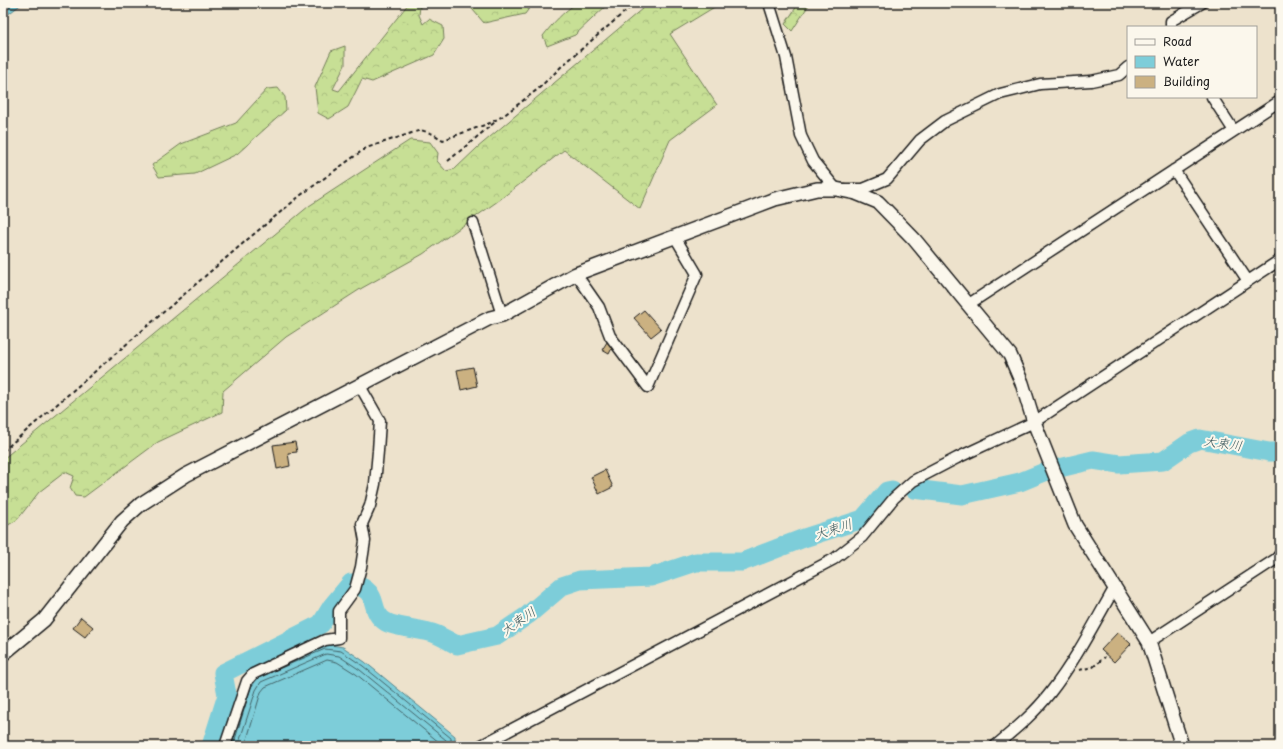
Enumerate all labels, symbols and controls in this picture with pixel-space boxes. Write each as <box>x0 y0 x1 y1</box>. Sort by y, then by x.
legend <box>1127 26 1257 98</box>
text: Road <box>1163 32 1192 50</box>
text: Water <box>1163 52 1200 70</box>
text: Building <box>1163 72 1210 90</box>
water label: 大束川 <box>1202 430 1244 455</box>
water label: 大束川 <box>811 513 854 544</box>
water label: 大束川 <box>496 602 539 640</box>

